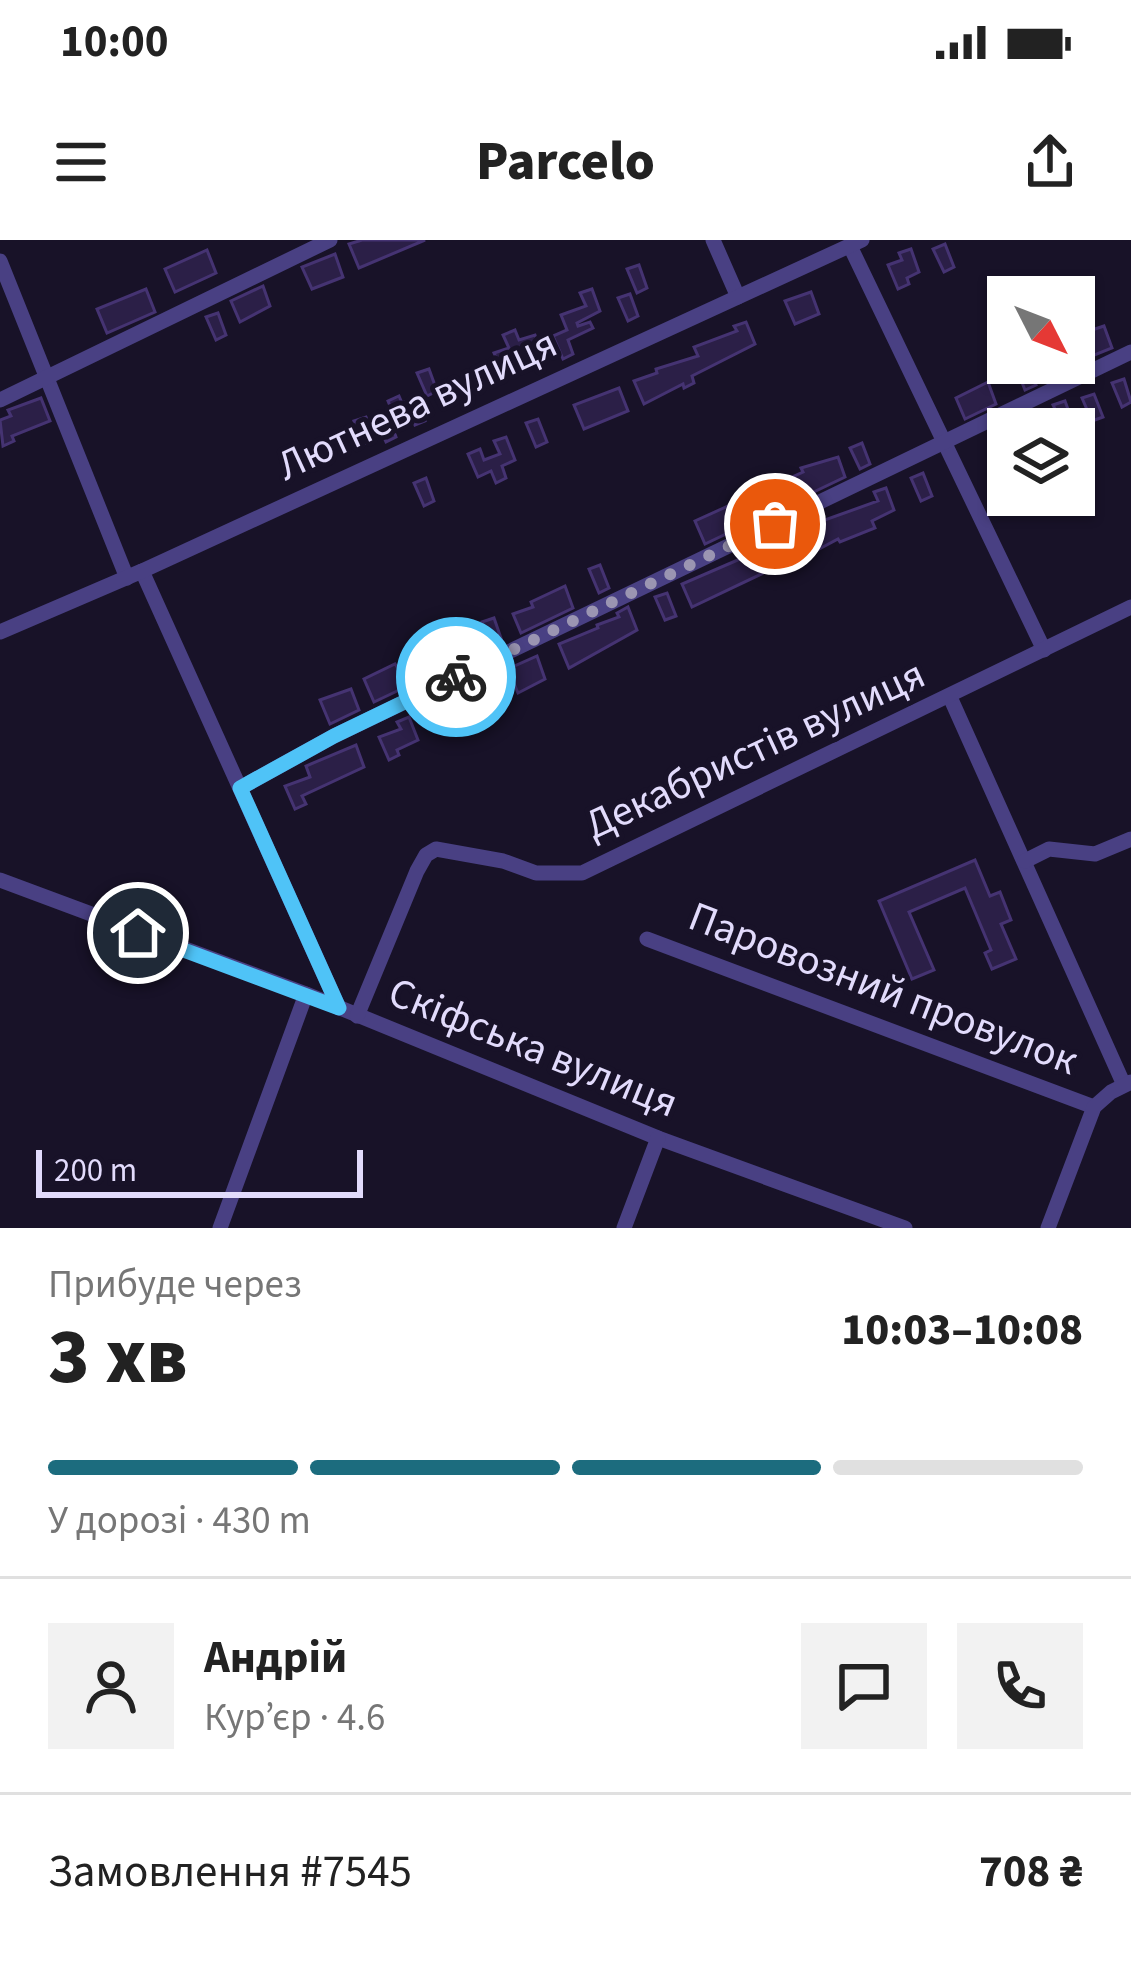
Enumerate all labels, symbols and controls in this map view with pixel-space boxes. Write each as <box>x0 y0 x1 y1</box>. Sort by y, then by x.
text: 10:00 <box>60 10 169 74</box>
text: Parcelo <box>476 124 655 201</box>
icon: menu <box>48 129 114 195</box>
icon: share <box>1017 129 1083 195</box>
north arrow <box>987 276 1095 384</box>
map controls <box>987 276 1095 516</box>
street label: Лютнева вулиця <box>267 314 567 496</box>
button: layers <box>987 408 1095 516</box>
pin <box>724 473 826 575</box>
icon: bag <box>742 491 808 557</box>
courier <box>396 617 516 737</box>
icon: bike <box>423 644 489 710</box>
street label: Декабристів вулиця <box>575 645 935 855</box>
pin <box>87 882 189 984</box>
street label: Паровозний провулок <box>680 887 1086 1091</box>
icon: home <box>105 900 171 966</box>
street label: Скіфська вулиця <box>379 963 687 1133</box>
scale bar <box>36 1144 363 1197</box>
text: 200 m <box>54 1147 137 1194</box>
text: Прибуде через <box>48 1257 302 1313</box>
text: 10:03–10:08 <box>841 1298 1083 1362</box>
text: 3 хв <box>48 1302 188 1413</box>
text: У дорозі · 430 m <box>48 1493 311 1549</box>
button: person <box>48 1623 174 1749</box>
button: chat <box>801 1623 927 1749</box>
button: phone <box>957 1623 1083 1749</box>
text: Андрій <box>204 1626 347 1690</box>
text: Кур’єр · 4.6 <box>204 1690 385 1746</box>
text: Замовлення #7545 <box>48 1840 412 1904</box>
text: 708 ₴ <box>979 1840 1083 1904</box>

